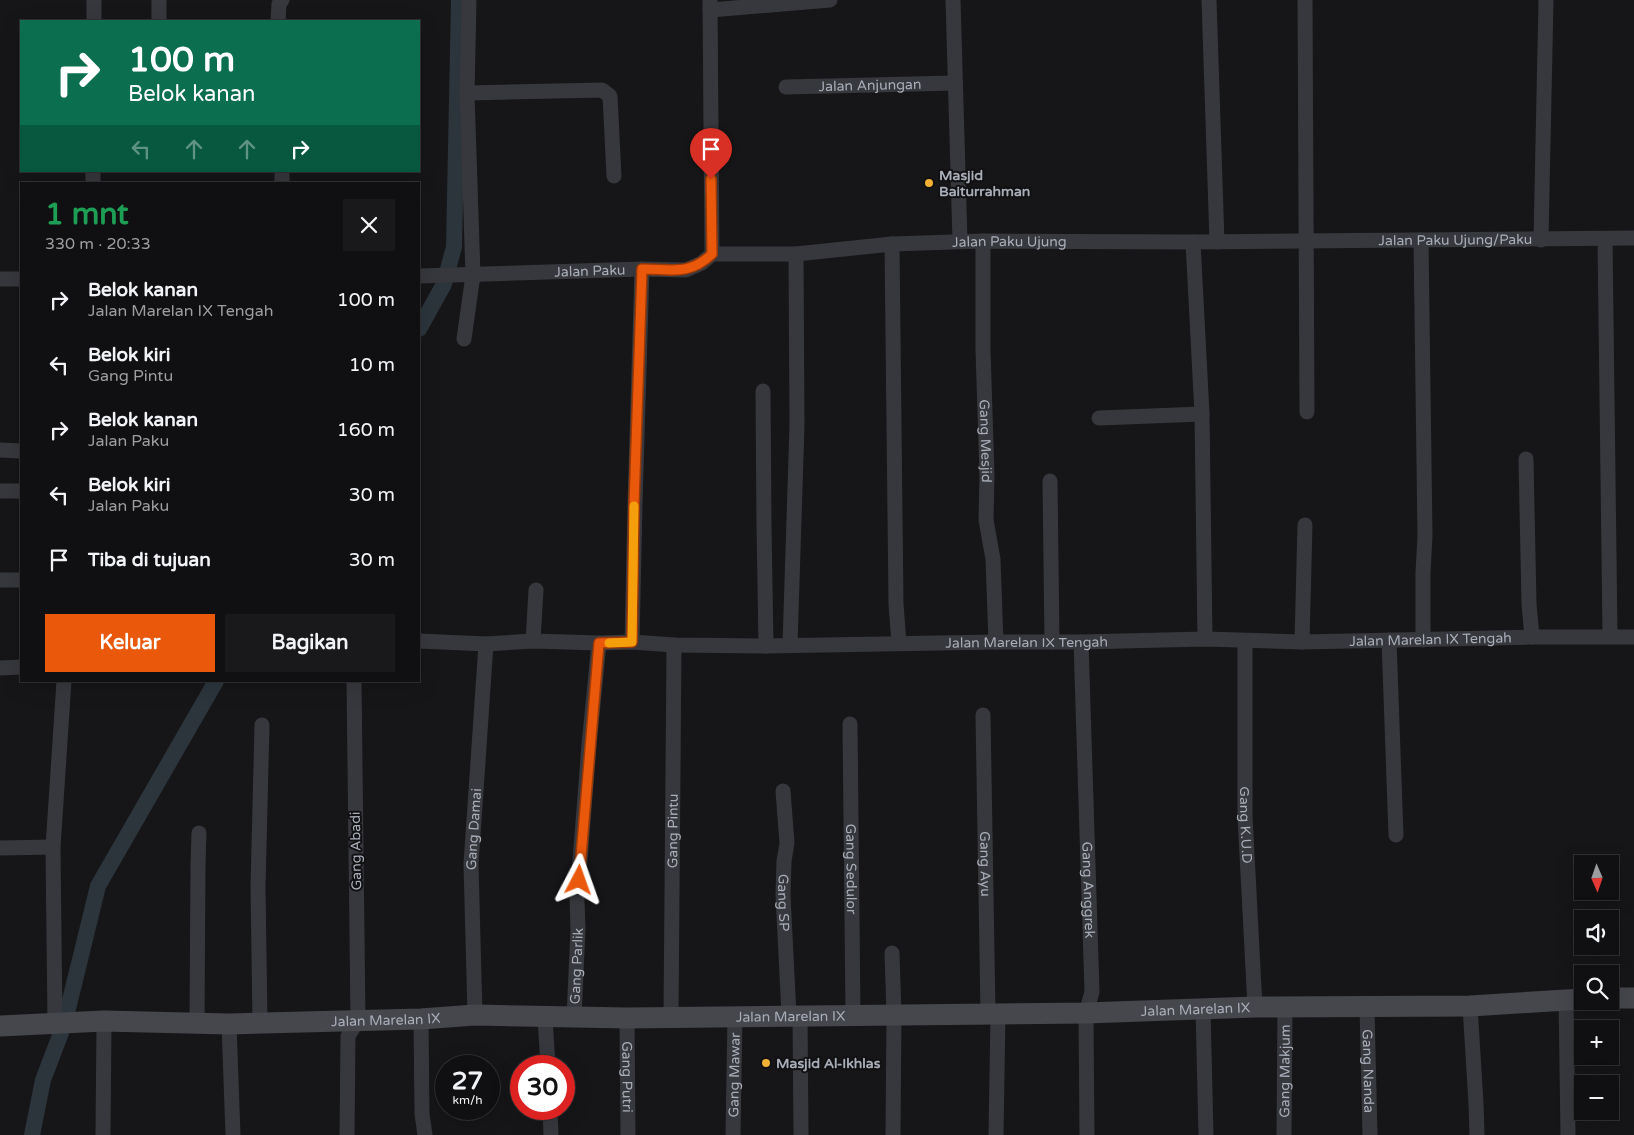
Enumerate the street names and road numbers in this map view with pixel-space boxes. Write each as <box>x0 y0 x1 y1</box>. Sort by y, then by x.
street label: Jalan Anjungan <box>818 75 922 95</box>
street label: Jalan Paku Ujung/Paku <box>1378 230 1532 249</box>
street label: Jalan Paku Ujung <box>952 232 1067 251</box>
street label: Jalan Paku <box>554 261 626 280</box>
street label: Gang Mesjid <box>976 399 996 483</box>
street label: Jalan Marelan IX Tengah <box>1349 629 1512 649</box>
street label: Jalan Marelan IX Tengah <box>945 633 1108 651</box>
street label: Gang K.U.D <box>1236 786 1256 864</box>
street label: Gang Damai <box>462 788 485 870</box>
street label: Gang Pintu <box>664 794 681 868</box>
street label: Gang Abadi <box>347 811 365 891</box>
street label: Gang Sedulor <box>843 823 860 915</box>
street label: Gang Ayu <box>976 831 995 897</box>
street label: Gang Anggrek <box>1079 841 1099 939</box>
street label: Gang SP <box>774 874 793 932</box>
street label: Gang Parlik <box>566 927 587 1005</box>
street label: Jalan Marelan IX <box>1141 999 1250 1020</box>
street label: Jalan Marelan IX <box>736 1007 845 1025</box>
street label: Jalan Marelan IX <box>331 1009 441 1030</box>
street label: Gang Makjum <box>1276 1024 1293 1118</box>
street label: Gang Nanda <box>1359 1029 1378 1113</box>
street label: Gang Mawar <box>725 1032 743 1118</box>
street label: Gang Putri <box>619 1041 636 1113</box>

